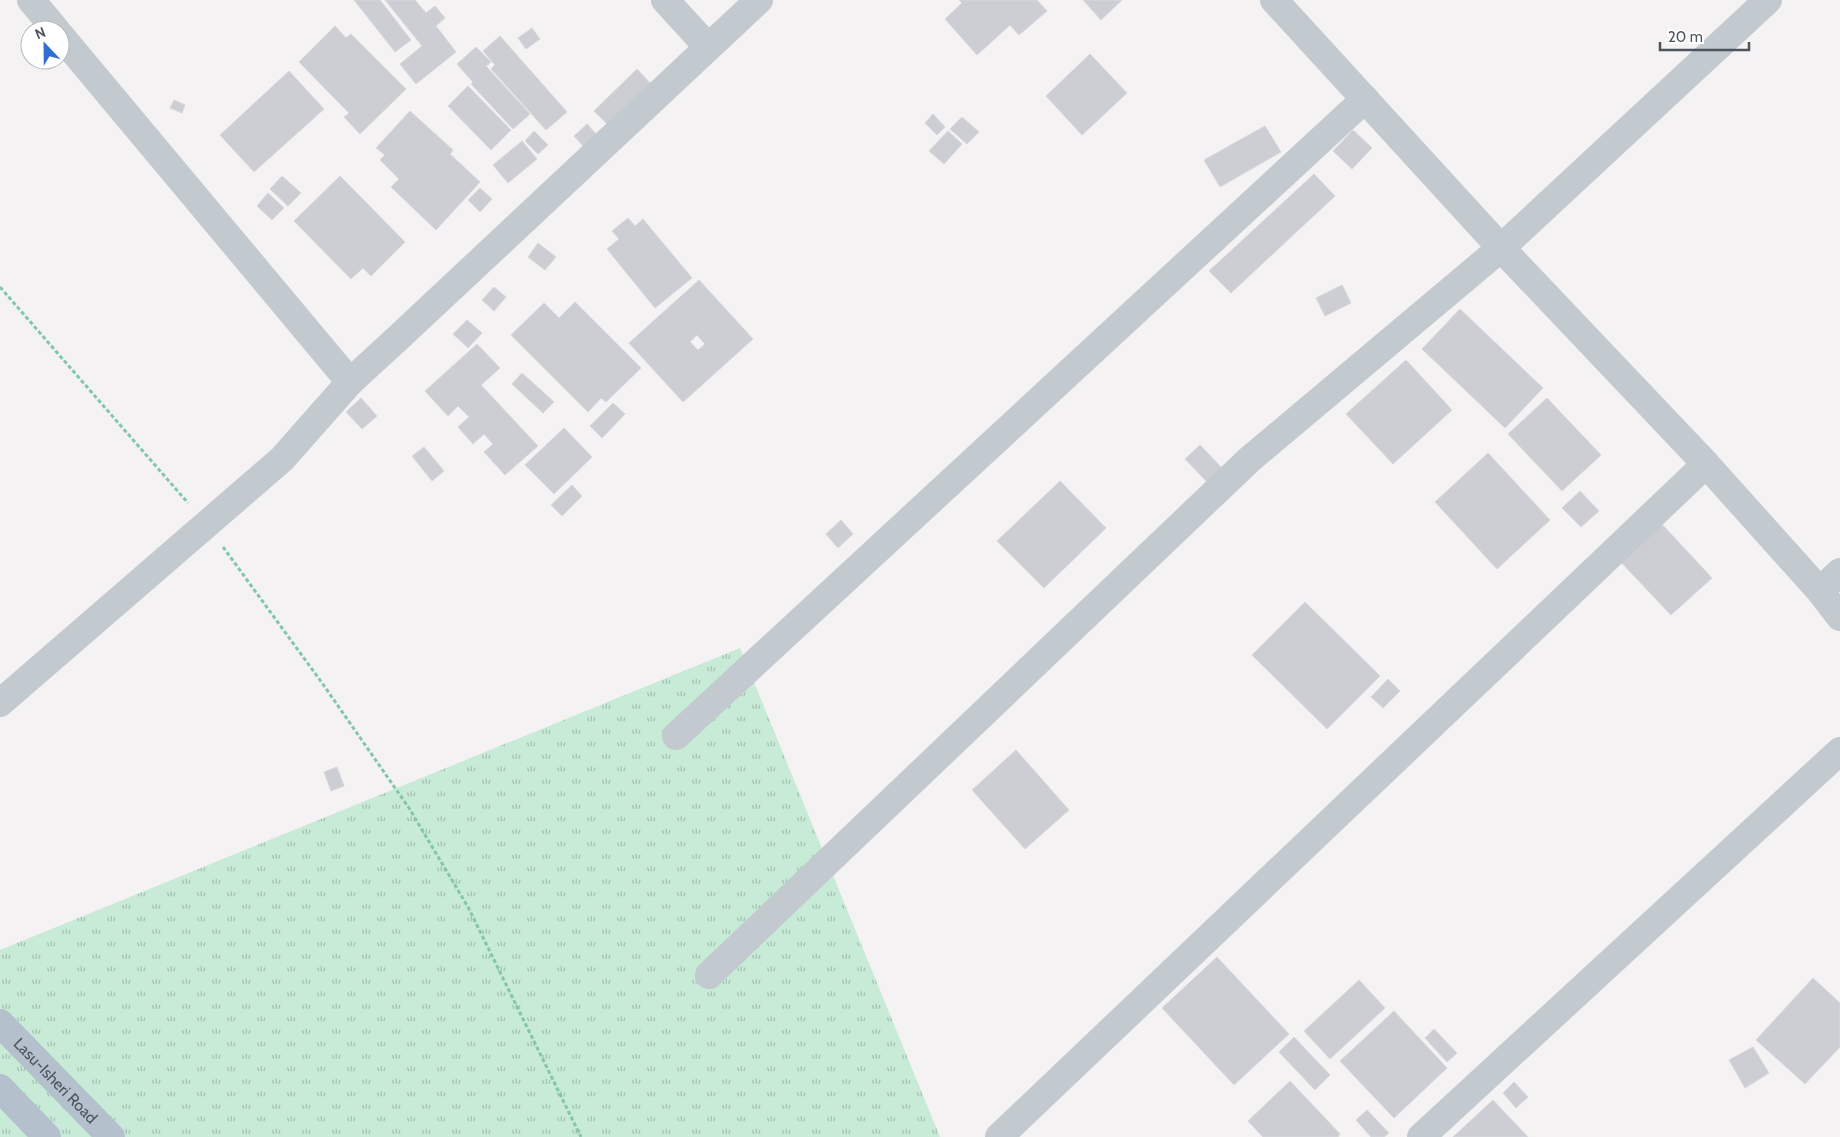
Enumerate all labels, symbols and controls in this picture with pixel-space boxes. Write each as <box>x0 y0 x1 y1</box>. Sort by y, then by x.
north arrow <box>20 20 70 70</box>
scale bar <box>1660 20 1749 52</box>
text: N <box>32 23 48 43</box>
text: 20 m <box>1668 28 1703 46</box>
street label: Lasu-Isheri Road <box>10 1034 102 1127</box>

